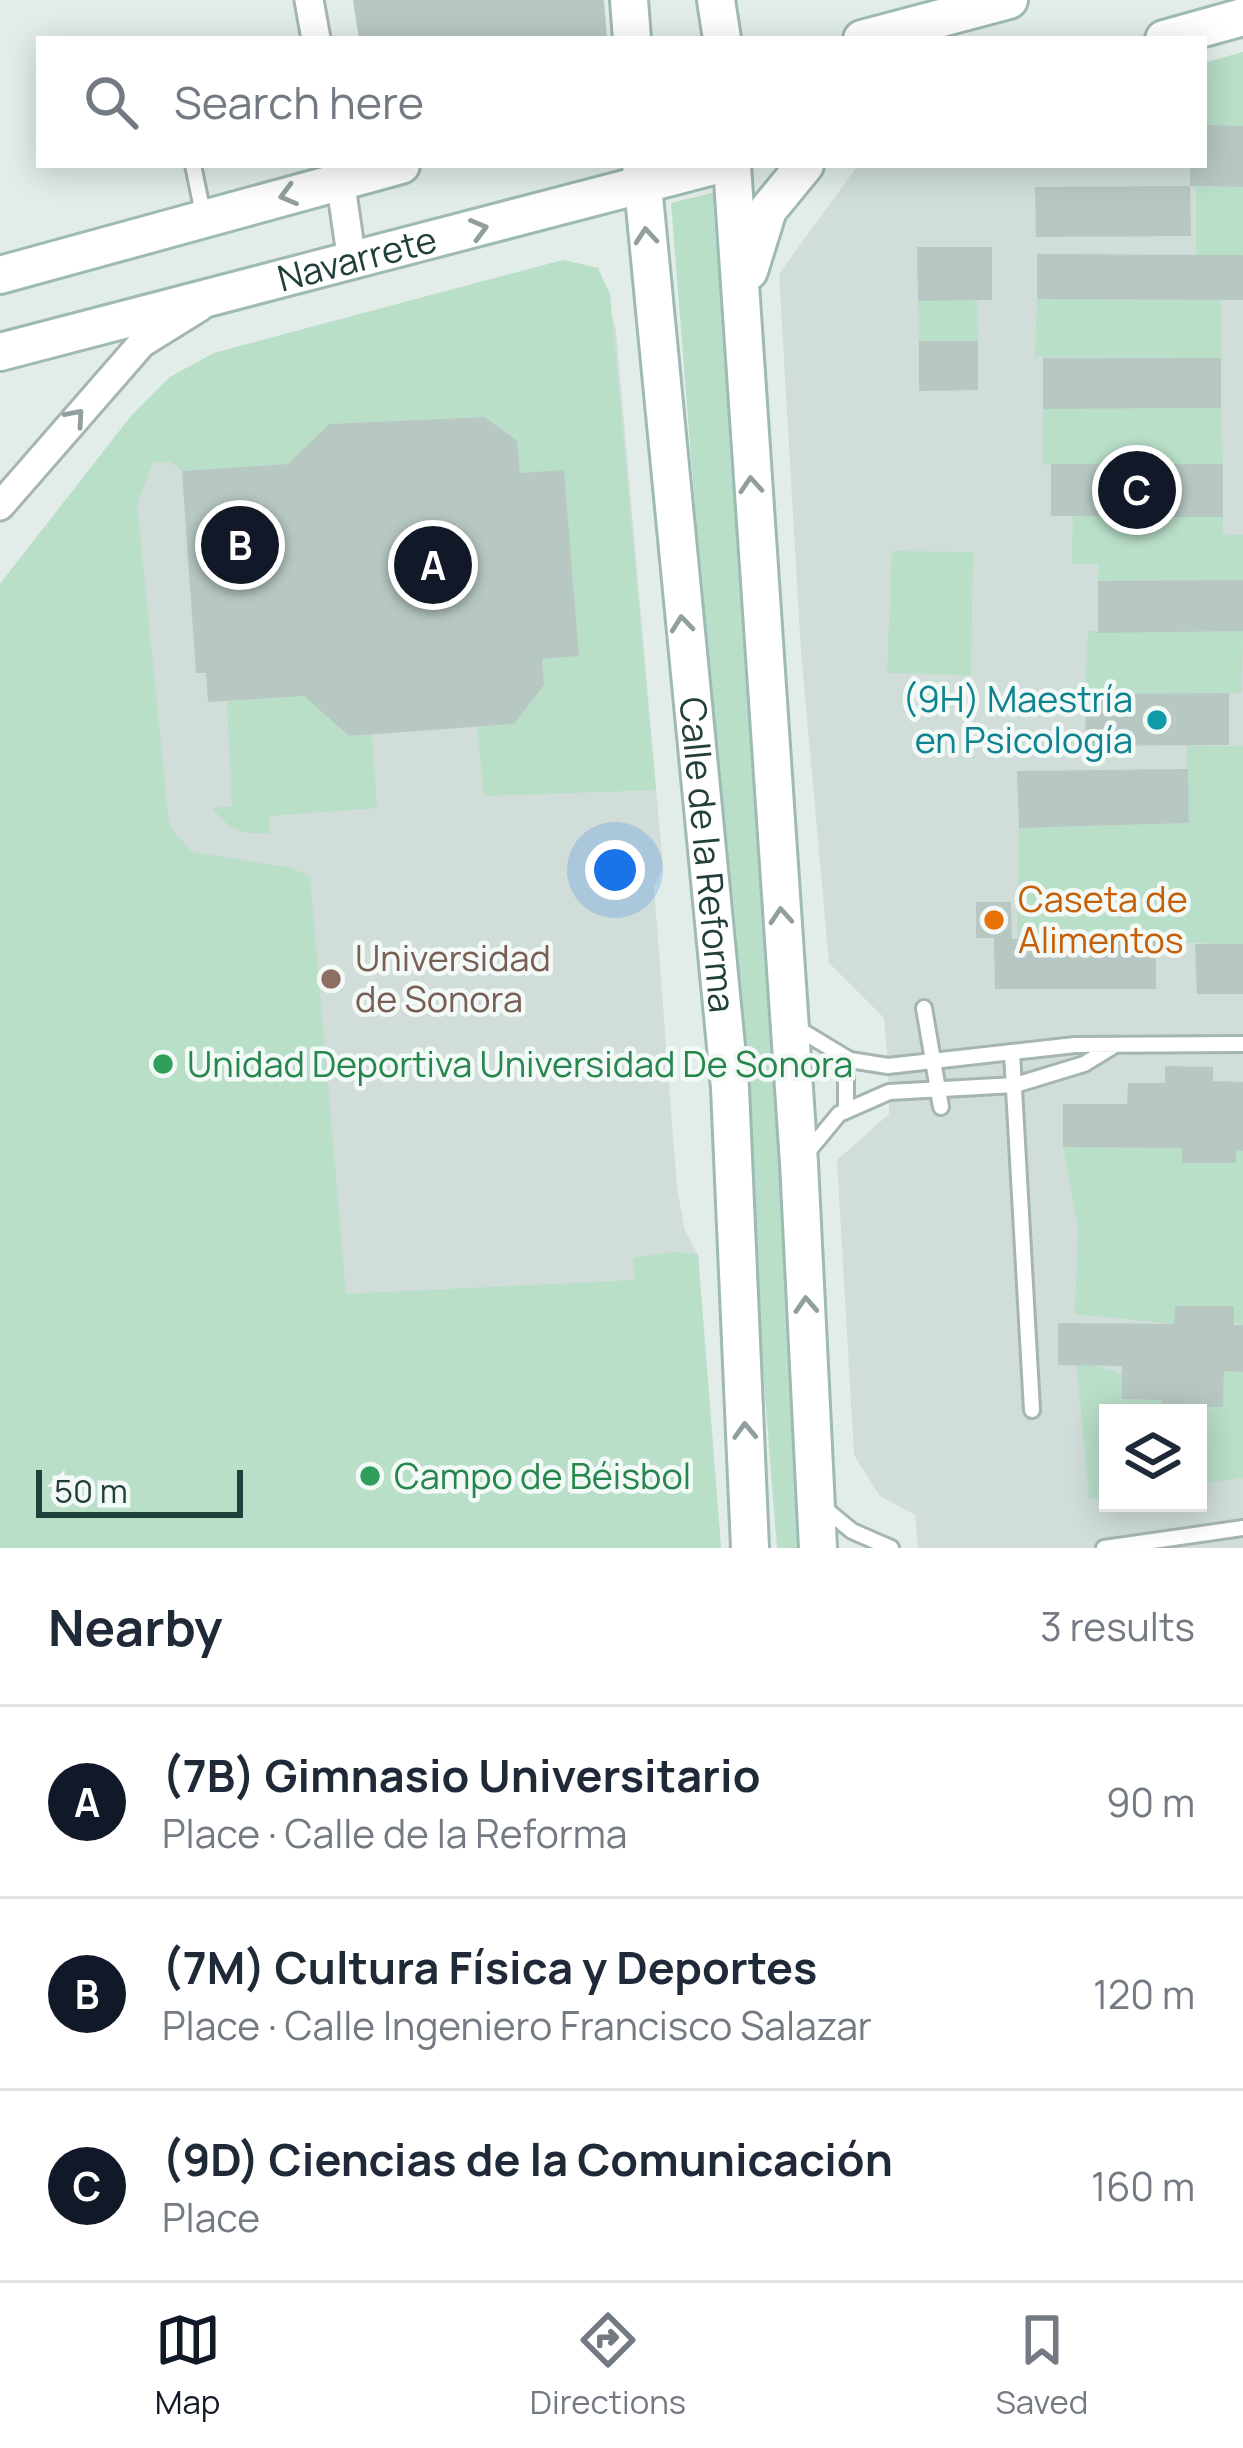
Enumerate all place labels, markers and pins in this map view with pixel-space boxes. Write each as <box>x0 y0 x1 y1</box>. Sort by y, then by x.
pin: C <box>1098 445 1176 535</box>
pin: B <box>201 500 279 590</box>
pin: A <box>394 520 472 610</box>
place label: (9H) Maestría en Psicología <box>902 674 1133 764</box>
marker: (9H) Maestría en Psicología <box>1144 707 1170 733</box>
place label: Caseta de Alimentos <box>1018 874 1188 964</box>
marker: Caseta de Alimentos <box>981 907 1007 933</box>
place label: Universidad de Sonora <box>355 933 551 1023</box>
marker: Universidad de Sonora <box>318 966 344 992</box>
place label: Unidad Deportiva Universidad De Sonora <box>187 1039 853 1088</box>
marker: Unidad Deportiva Universidad De Sonora <box>150 1051 176 1077</box>
place label: Campo de Béisbol <box>394 1451 691 1500</box>
marker: Campo de Béisbol <box>357 1463 383 1489</box>

